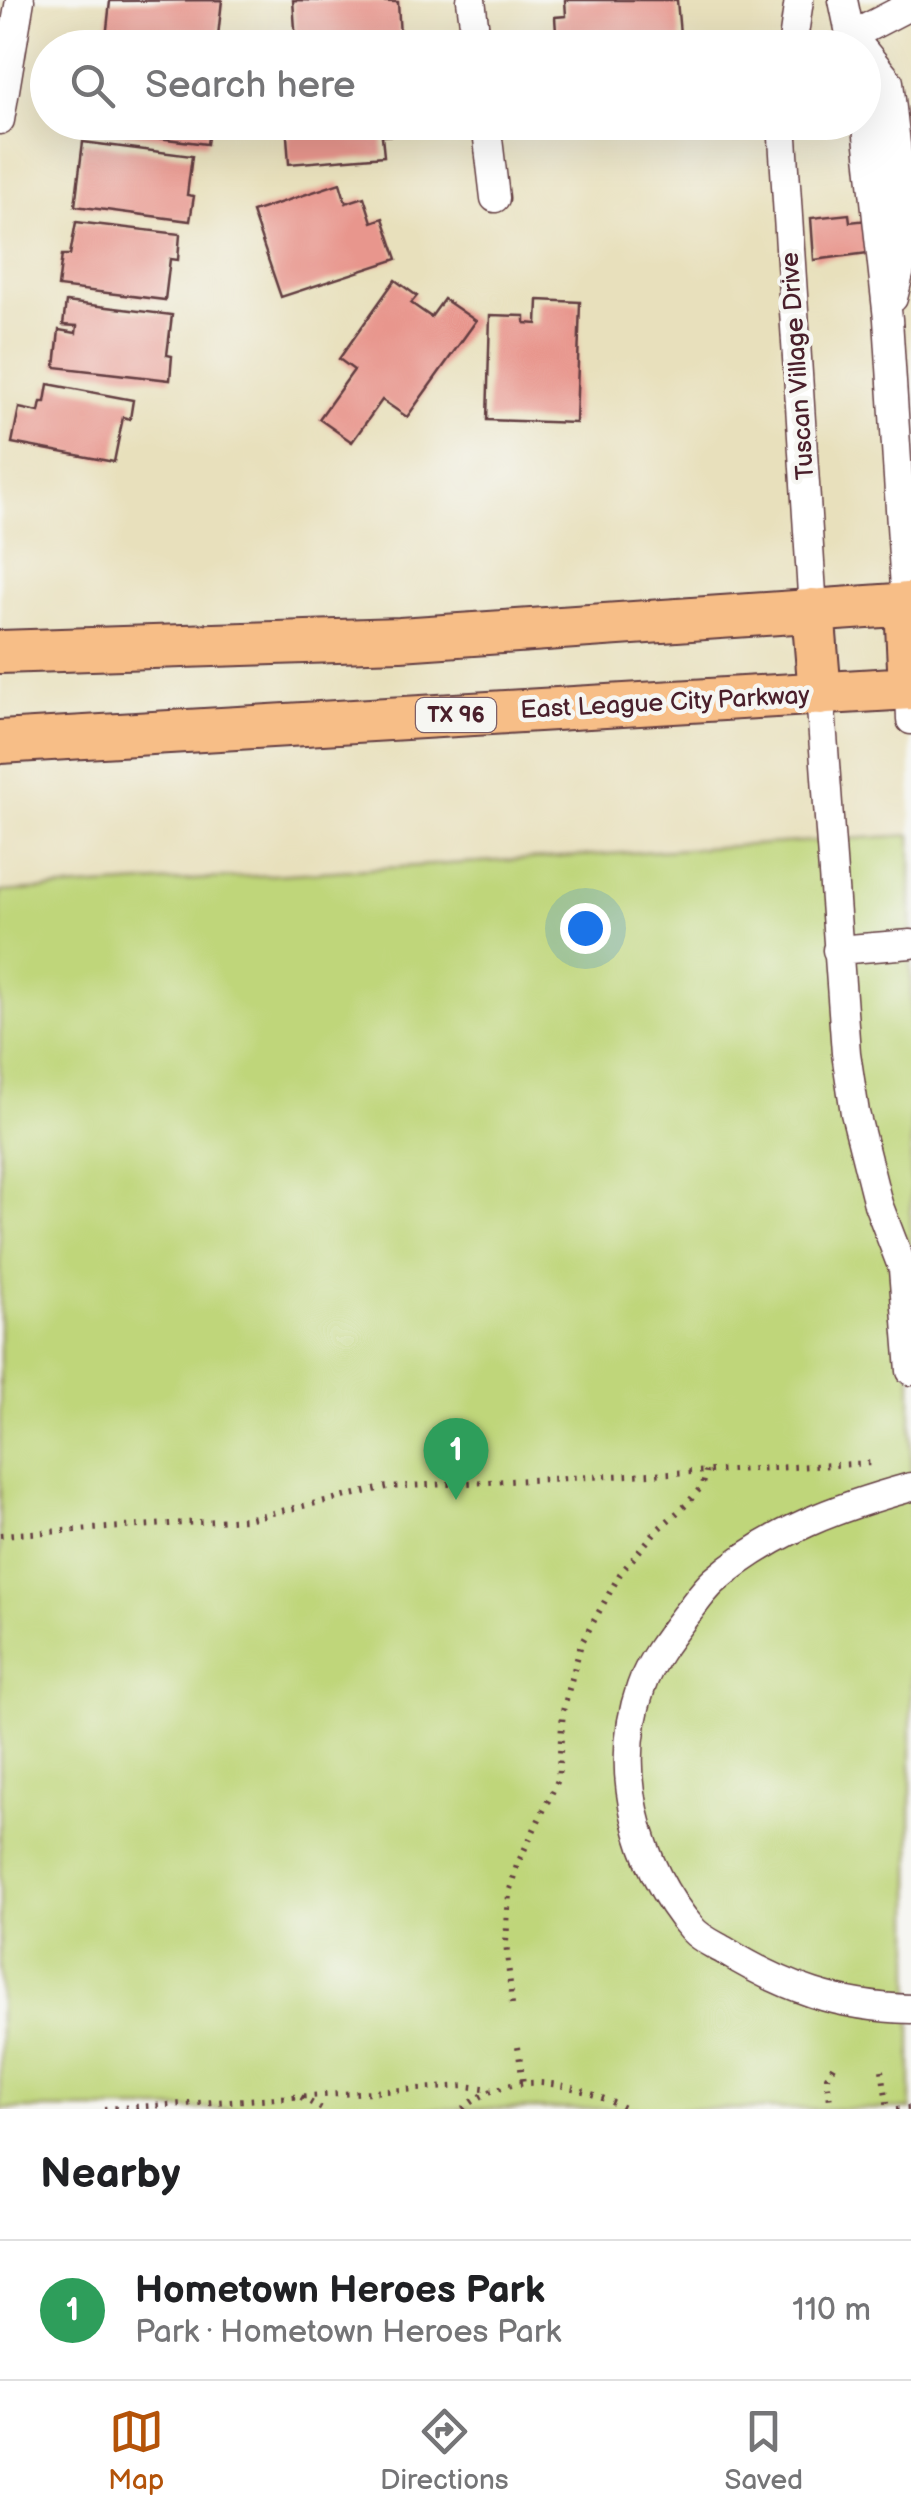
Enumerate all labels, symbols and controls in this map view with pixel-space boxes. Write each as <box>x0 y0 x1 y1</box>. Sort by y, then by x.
search box <box>30 30 881 140</box>
icon: search <box>65 58 120 113</box>
text: Search here <box>145 63 356 108</box>
street label: Tuscan Village Drive <box>775 251 821 481</box>
street label: East League City Parkway <box>519 680 811 726</box>
road number: TX 96 <box>416 698 496 732</box>
your location <box>560 903 611 954</box>
pin: 1 <box>424 1418 488 1500</box>
text: Nearby <box>40 2149 180 2200</box>
text: Hometown Heroes Park <box>135 2268 545 2313</box>
text: 1 <box>66 2291 79 2330</box>
text: 110 m <box>792 2291 871 2330</box>
text: Park · Hometown Heroes Park <box>135 2313 561 2352</box>
tab: Map <box>108 2404 164 2497</box>
tab: Directions <box>380 2404 509 2497</box>
tab: Saved <box>725 2404 803 2497</box>

